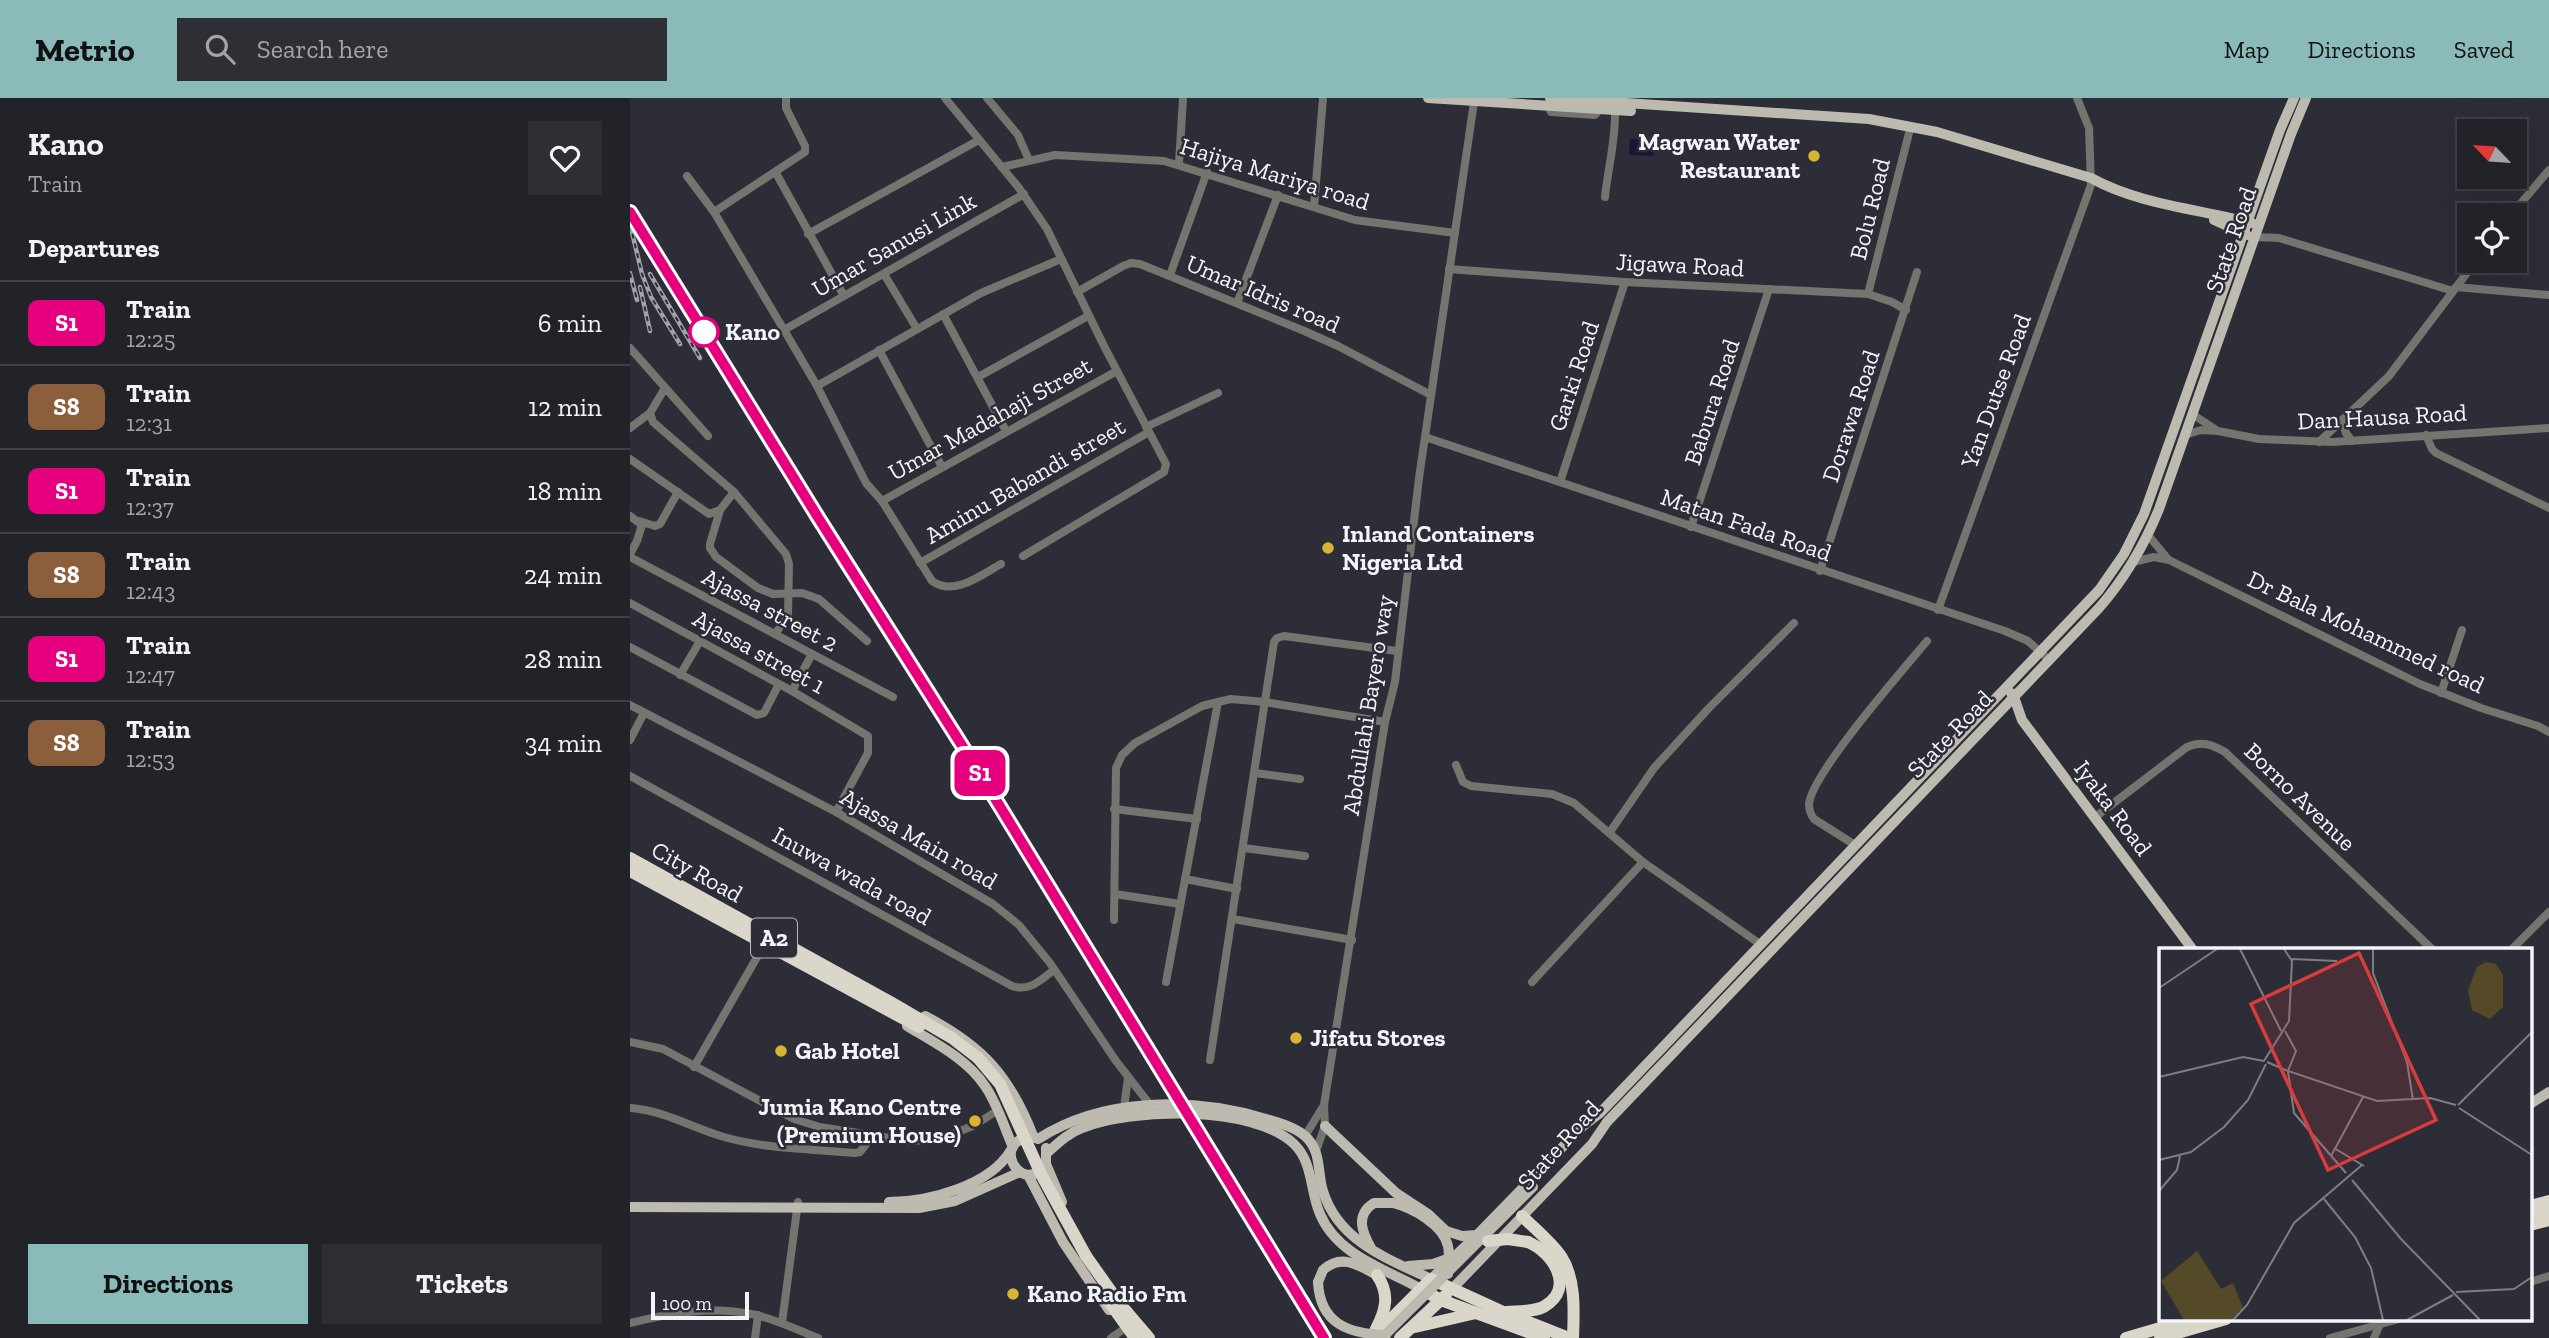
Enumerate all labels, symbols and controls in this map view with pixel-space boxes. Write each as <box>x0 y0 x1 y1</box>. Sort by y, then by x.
search box <box>177 18 667 81</box>
text: Metrio <box>35 30 135 69</box>
icon: search <box>201 30 239 68</box>
text: Search here <box>257 33 389 65</box>
text: Map <box>2224 35 2270 64</box>
text: Directions <box>2308 35 2416 64</box>
text: Saved <box>2454 35 2514 64</box>
north arrow <box>2457 119 2527 189</box>
map controls <box>2457 119 2527 273</box>
button: heart <box>528 121 602 195</box>
text: Kano <box>28 124 104 163</box>
place label: Magwan Water Restaurant <box>1638 127 1800 184</box>
street label: Hajiya Mariya road <box>1177 131 1373 216</box>
marker: Magwan Water Restaurant <box>1806 148 1822 164</box>
street label: Bolu Road <box>1843 155 1896 263</box>
text: Train <box>28 170 82 198</box>
street label: State Road <box>2199 183 2262 297</box>
street label: Umar Sanusi Link <box>807 186 981 303</box>
button: locate <box>2457 203 2527 273</box>
text: Departures <box>28 232 160 264</box>
street label: Jigawa Road <box>1615 247 1745 282</box>
street label: Umar Idris road <box>1182 248 1345 339</box>
text: Train <box>126 293 191 325</box>
text: 6 min <box>538 307 602 339</box>
text: S1 <box>55 308 78 337</box>
street label: Yan Dutse Road <box>1954 310 2037 473</box>
marker: Kano <box>689 317 719 347</box>
place label: Kano <box>725 317 781 346</box>
street label: Garki Road <box>1542 317 1605 435</box>
text: 12:25 <box>126 325 175 353</box>
street label: Babura Road <box>1677 335 1746 469</box>
street label: Dorawa Road <box>1815 346 1886 486</box>
street label: Umar Madahaji Street <box>883 351 1097 486</box>
text: Train <box>126 377 191 409</box>
text: 12 min <box>528 391 602 423</box>
text: S8 <box>53 392 80 421</box>
street label: Dan Hausa Road <box>2296 398 2467 435</box>
text: 12:31 <box>126 409 172 437</box>
street label: Aminu Babandi street <box>920 411 1130 550</box>
text: Train <box>126 461 191 493</box>
text: 18 min <box>527 475 602 507</box>
text: S1 <box>55 476 78 505</box>
street label: Matan Fada Road <box>1657 482 1835 567</box>
text: 12:37 <box>126 493 174 521</box>
place label: Inland Containers Nigeria Ltd <box>1342 519 1534 576</box>
marker: Inland Containers Nigeria Ltd <box>1320 540 1336 556</box>
text: Train <box>126 545 191 577</box>
text: 24 min <box>524 559 602 591</box>
text: S8 <box>53 560 80 589</box>
street label: Ajassa street 2 <box>697 562 843 658</box>
street label: Dr Bala Mohammed road <box>2243 564 2489 699</box>
text: 12:43 <box>126 577 176 605</box>
street label: Abdullahi Bayero way <box>1336 592 1399 817</box>
street label: Ajassa street 1 <box>688 603 830 700</box>
text: Train <box>126 629 191 661</box>
text: 28 min <box>524 643 602 675</box>
text: S1 <box>55 644 78 673</box>
text: 12:47 <box>126 661 175 689</box>
street label: State Road <box>1901 684 1998 783</box>
text: Train <box>126 713 191 745</box>
text: 34 min <box>525 727 602 759</box>
text: S8 <box>53 728 80 757</box>
street label: Borno Avenue <box>2239 736 2362 857</box>
text: 12:53 <box>126 745 175 773</box>
line badge: S1 <box>948 750 1012 796</box>
street label: Iyaka Road <box>2068 754 2159 861</box>
text: S1 <box>968 758 992 787</box>
street label: Ajassa Main road <box>836 782 1003 895</box>
street label: Inuwa wada road <box>768 820 937 931</box>
street label: City Road <box>647 835 748 908</box>
road number: A2 <box>751 918 797 958</box>
inset map <box>2159 948 2532 1320</box>
place label: Jifatu Stores <box>1310 1023 1446 1052</box>
marker: Jifatu Stores <box>1288 1030 1304 1046</box>
place label: Gab Hotel <box>795 1036 900 1065</box>
marker: Gab Hotel <box>773 1043 789 1059</box>
place label: Jumia Kano Centre (Premium House) <box>758 1092 961 1149</box>
street label: State Road <box>1511 1094 1606 1195</box>
marker: Jumia Kano Centre (Premium House) <box>967 1113 983 1129</box>
button: Directions <box>28 1244 308 1324</box>
button: Tickets <box>322 1244 602 1324</box>
place label: Kano Radio Fm <box>1027 1279 1187 1308</box>
marker: Kano Radio Fm <box>1005 1286 1021 1302</box>
scale bar <box>651 1289 749 1321</box>
text: 100 m <box>662 1292 712 1315</box>

